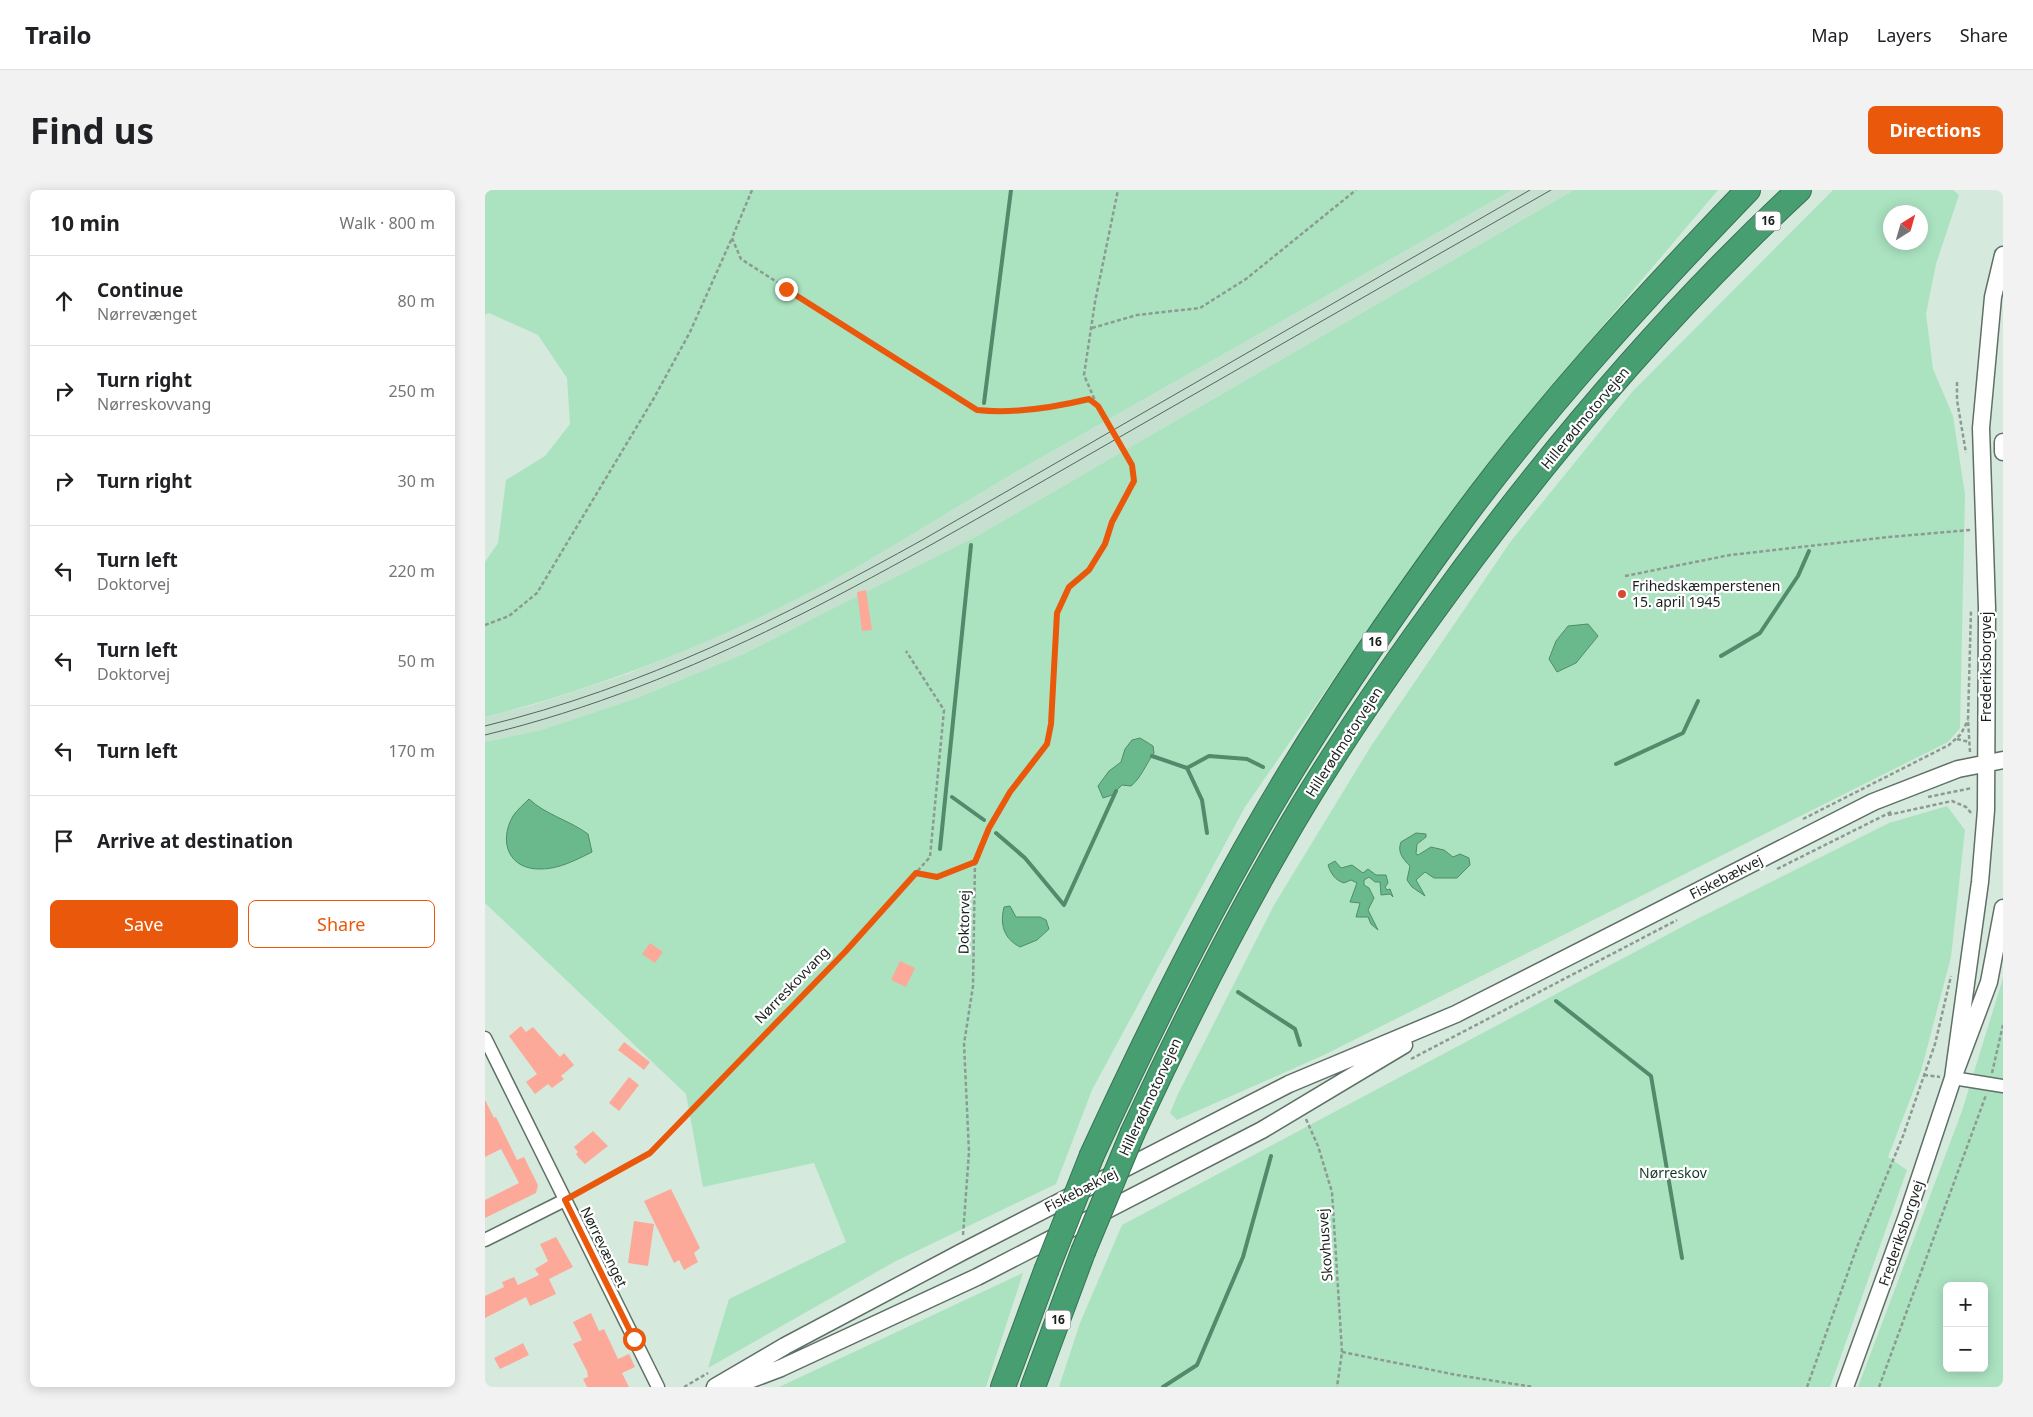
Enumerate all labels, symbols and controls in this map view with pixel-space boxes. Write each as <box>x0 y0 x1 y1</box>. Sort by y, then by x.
text: Trailo <box>25 18 92 51</box>
text: Map <box>1811 23 1849 47</box>
text: Layers <box>1877 23 1932 47</box>
text: Share <box>1960 23 2008 47</box>
button: Directions <box>1868 106 2003 154</box>
text: Find us <box>30 107 154 154</box>
north arrow <box>1883 205 1928 250</box>
text: 10 min <box>50 209 120 237</box>
text: Walk · 800 m <box>340 212 435 234</box>
road number: 16 <box>1755 212 1781 230</box>
text: Continue <box>97 277 183 303</box>
route end <box>775 278 798 301</box>
icon: ahead <box>50 287 78 315</box>
text: 80 m <box>398 290 435 312</box>
text: Nørrevænget <box>97 303 197 325</box>
street label: Hillerødmotorvejen <box>1536 363 1633 473</box>
text: Turn right <box>97 367 192 393</box>
icon: right <box>50 377 78 405</box>
text: 250 m <box>388 380 435 402</box>
text: Nørreskovvang <box>97 393 211 415</box>
icon: right <box>50 467 78 495</box>
text: Turn right <box>97 468 192 494</box>
text: 30 m <box>398 470 435 492</box>
text: Turn left <box>97 547 178 573</box>
icon: left <box>50 557 78 585</box>
text: 220 m <box>388 560 435 582</box>
text: Doktorvej <box>97 573 170 595</box>
place label: Frihedskæmperstenen 15. april 1945 <box>1632 576 1780 611</box>
marker: Frihedskæmperstenen 15. april 1945 <box>1616 588 1628 600</box>
street label: Frederiksborgvej <box>1976 612 1995 722</box>
road number: 16 <box>1363 632 1387 652</box>
text: Turn left <box>97 637 178 663</box>
icon: left <box>50 647 78 675</box>
text: 50 m <box>398 650 435 672</box>
text: Doktorvej <box>97 663 170 685</box>
street label: Hillerødmotorvejen <box>1301 683 1386 800</box>
icon: left <box>50 737 78 765</box>
text: Turn left <box>97 738 178 764</box>
text: 170 m <box>388 740 435 762</box>
icon: arrive <box>50 827 78 855</box>
text: Arrive at destination <box>97 828 293 854</box>
street label: Fiskebækvej <box>1686 850 1766 903</box>
street label: Doktorvej <box>953 890 974 954</box>
button: Save <box>50 900 238 948</box>
button: Share <box>248 900 435 948</box>
street label: Nørreskovvang <box>750 942 833 1027</box>
street label: Hillerødmotorvejen <box>1114 1035 1185 1159</box>
street label: Fiskebækvej <box>1041 1163 1121 1216</box>
park label: Nørreskov <box>1639 1163 1708 1182</box>
street label: Frederiksborgvej <box>1874 1177 1928 1288</box>
street label: Nørrevænget <box>577 1203 632 1290</box>
street label: Skovhusvej <box>1312 1208 1337 1282</box>
map controls <box>1943 1282 1988 1372</box>
button: + <box>1943 1282 1988 1327</box>
road number: 16 <box>1045 1310 1071 1330</box>
button: − <box>1943 1327 1988 1372</box>
route start <box>623 1328 646 1351</box>

